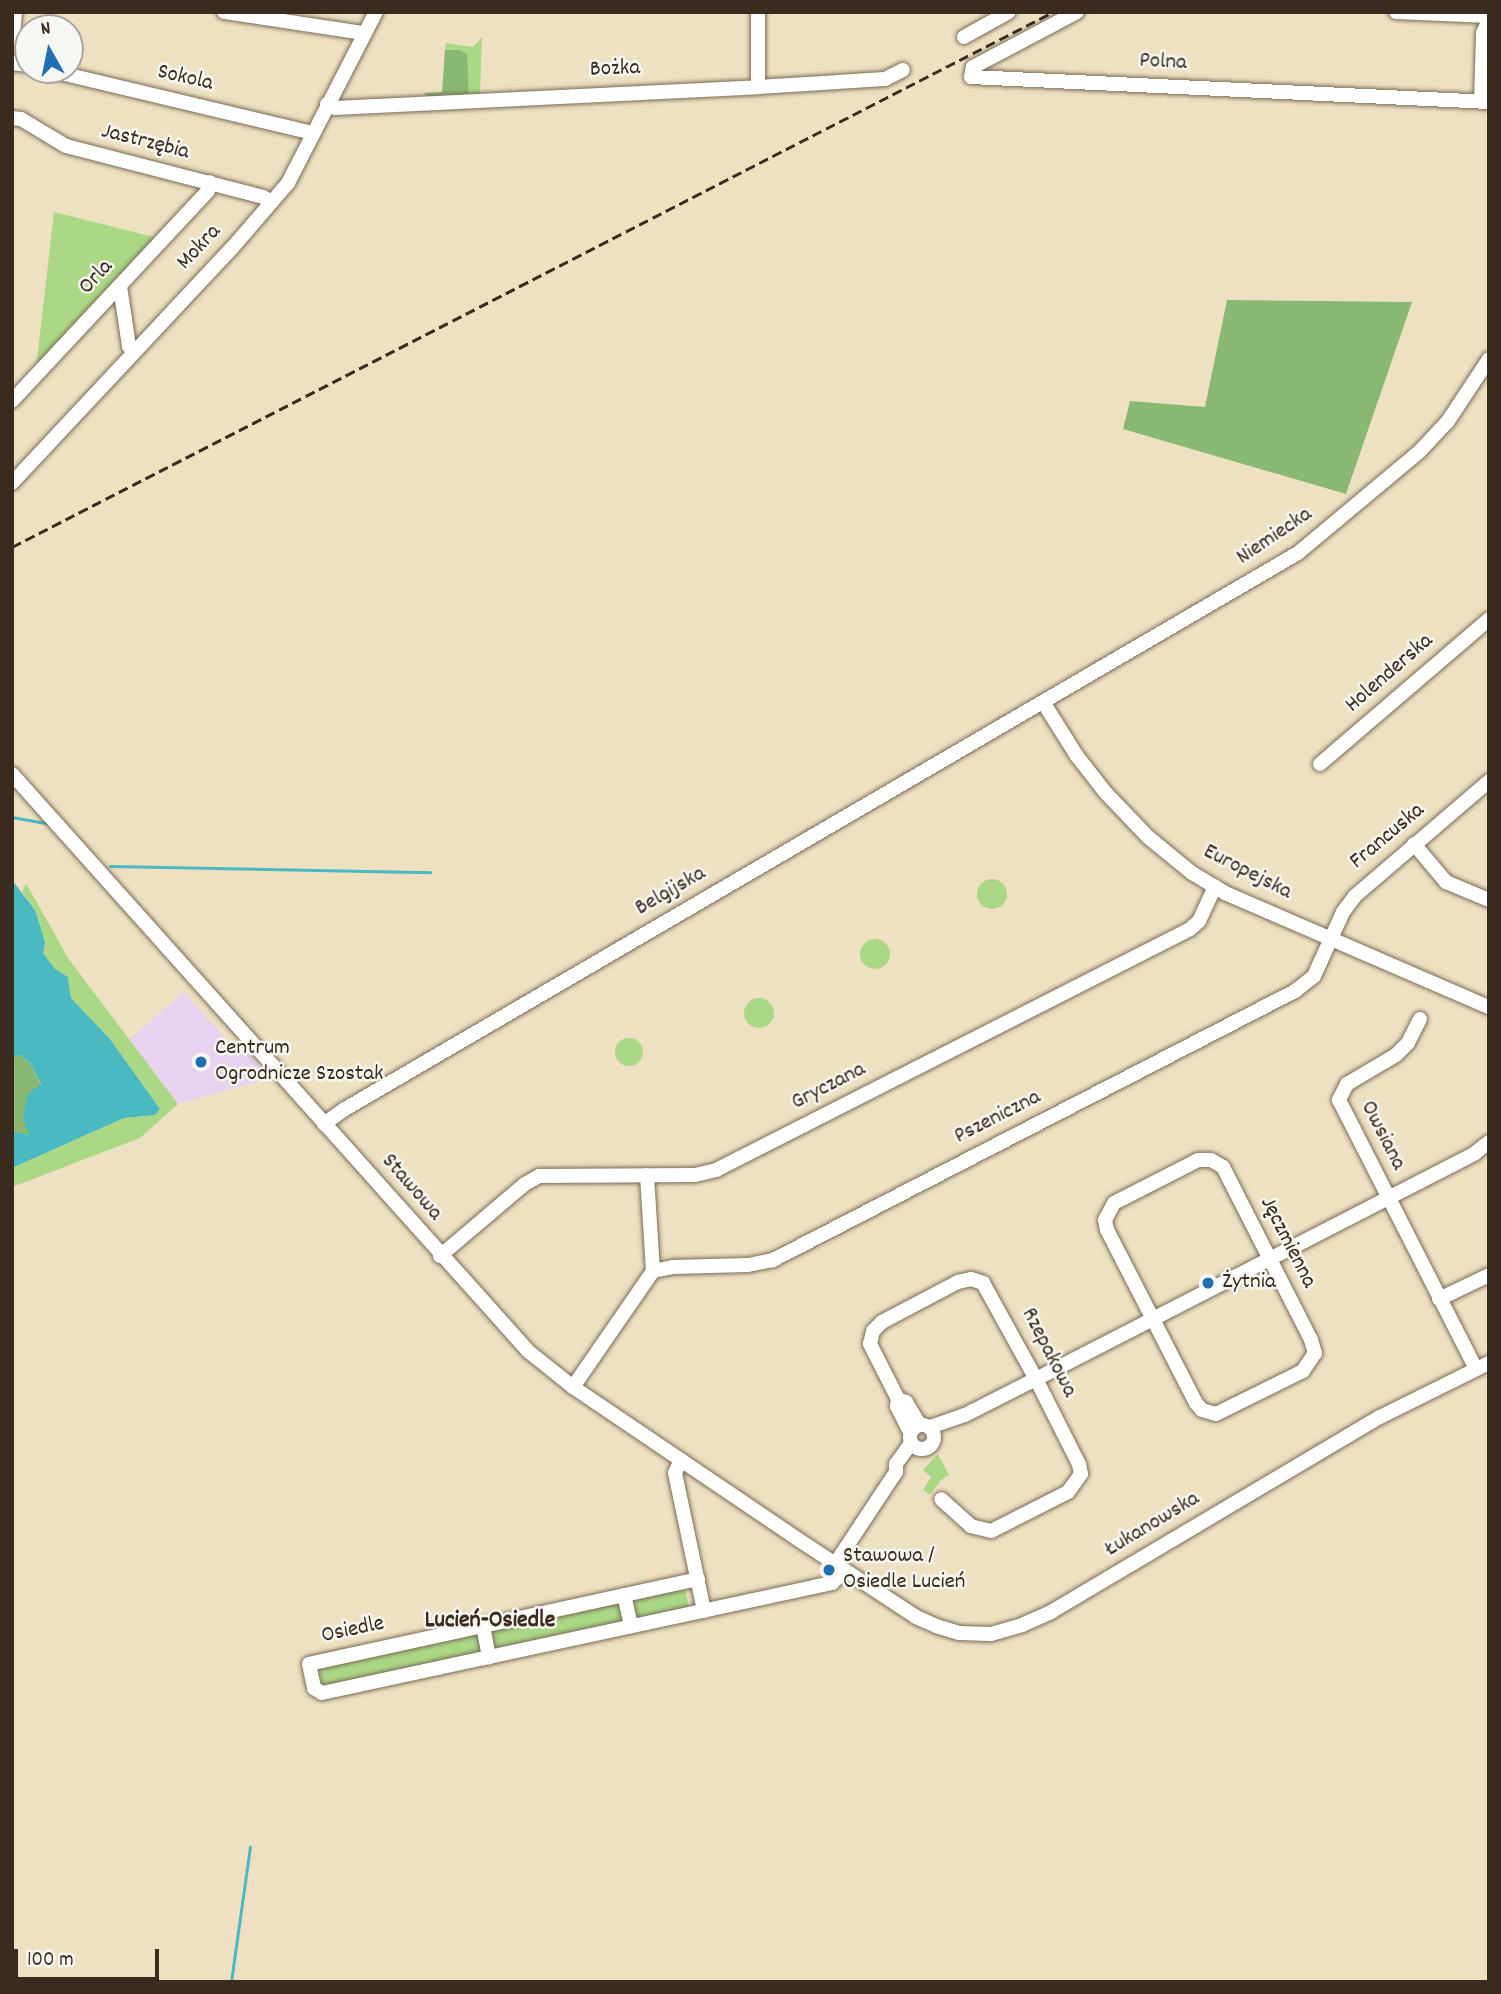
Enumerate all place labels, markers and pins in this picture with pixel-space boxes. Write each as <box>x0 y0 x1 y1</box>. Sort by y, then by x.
place label: Centrum Ogrodnicze Szostak <box>215 1035 384 1089</box>
marker: Centrum Ogrodnicze Szostak <box>193 1054 209 1070</box>
place label: Żytnia <box>1222 1269 1276 1297</box>
marker: Żytnia <box>1200 1275 1216 1291</box>
place label: Stawowa / Osiedle Lucień <box>843 1543 965 1597</box>
marker: Stawowa / Osiedle Lucień <box>821 1562 837 1578</box>

